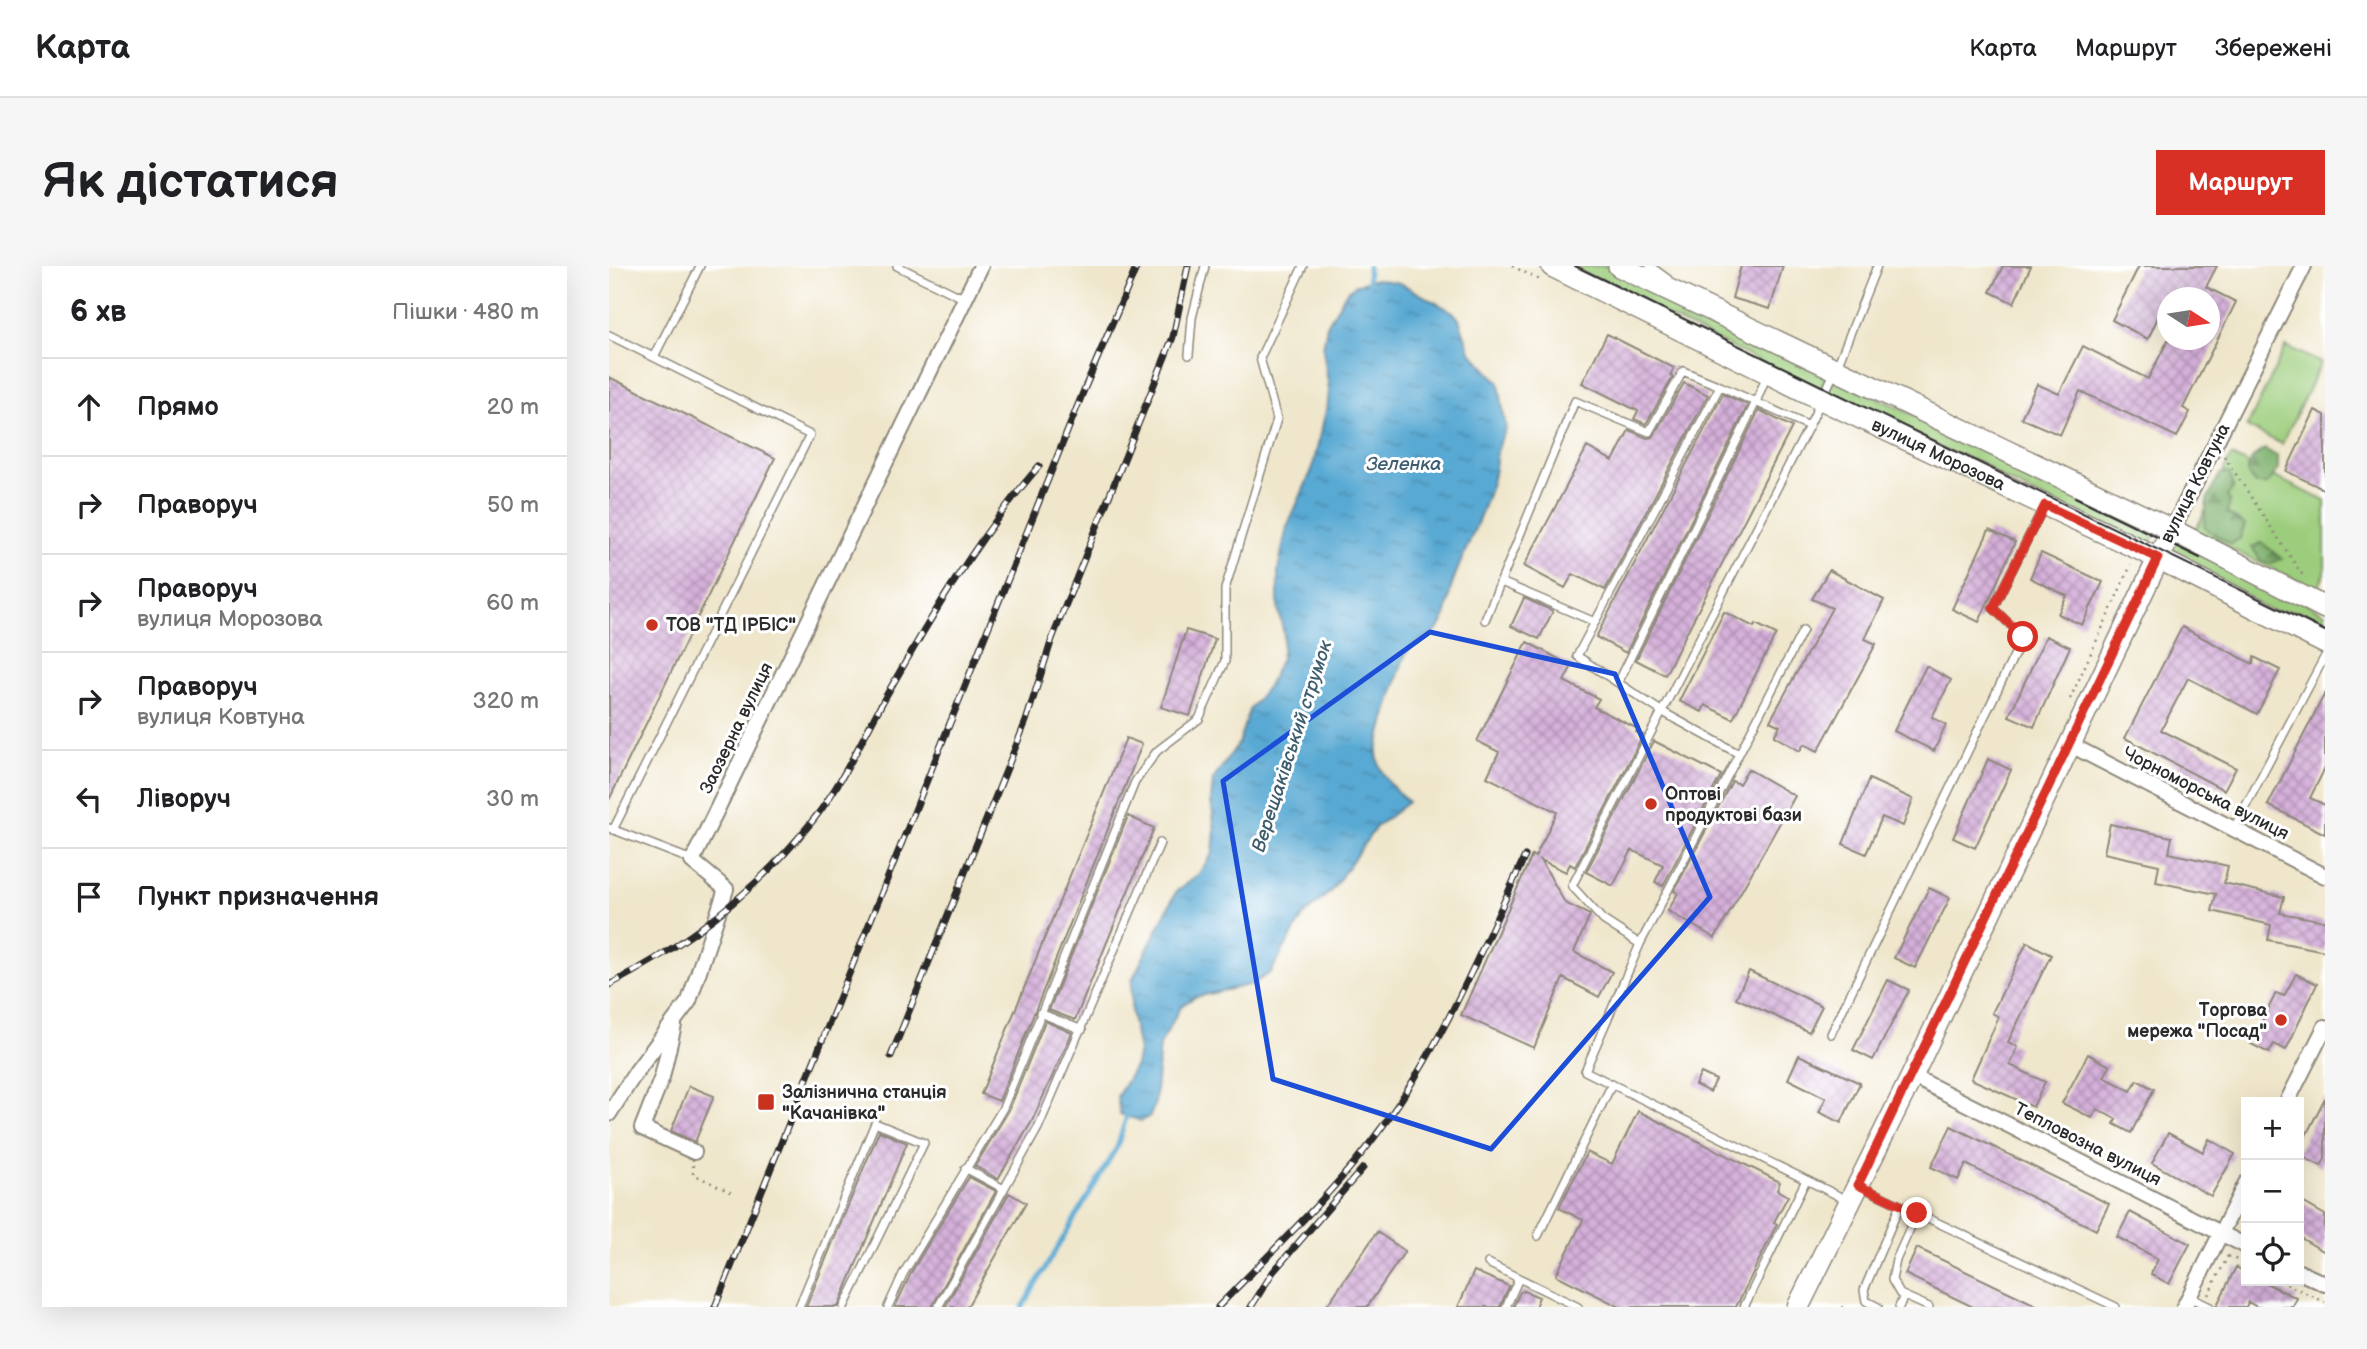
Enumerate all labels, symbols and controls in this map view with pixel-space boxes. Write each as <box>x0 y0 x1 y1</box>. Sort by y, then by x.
text: Карта <box>35 28 130 68</box>
text: Карта <box>1969 34 2037 63</box>
text: Маршрут <box>2075 34 2177 63</box>
text: Збережені <box>2215 34 2332 63</box>
button: Маршрут <box>2156 150 2325 215</box>
text: Як дістатися <box>42 153 339 212</box>
north arrow <box>2157 287 2220 350</box>
text: 6 хв <box>70 294 126 330</box>
text: Пішки · 480 m <box>392 298 539 326</box>
icon: ahead <box>70 388 108 426</box>
text: Прямо <box>137 392 219 423</box>
text: 20 m <box>487 393 539 421</box>
street label: вулиця Морозова <box>1868 414 2009 496</box>
street label: вулиця Ковтуна <box>2156 420 2235 547</box>
water label: Зеленка <box>1366 453 1442 476</box>
icon: right <box>70 486 108 524</box>
text: Праворуч <box>137 490 258 521</box>
text: 50 m <box>487 491 539 519</box>
text: Праворуч <box>137 574 258 605</box>
icon: right <box>70 584 108 622</box>
text: 60 m <box>486 589 539 617</box>
text: вулиця Морозова <box>137 605 323 633</box>
place label: ТОВ "ТД ІРБІС" <box>666 615 796 636</box>
marker: ТОВ "ТД ІРБІС" <box>644 617 660 633</box>
route start <box>2007 621 2038 652</box>
water label: Верещаківський струмок <box>1247 637 1338 855</box>
street label: Заозерна вулиця <box>696 659 777 797</box>
text: Праворуч <box>137 672 258 703</box>
icon: right <box>70 682 108 720</box>
text: 320 m <box>473 687 539 715</box>
text: вулиця Ковтуна <box>137 703 305 731</box>
street label: Чорноморська вулиця <box>2119 742 2292 844</box>
icon: left <box>70 780 108 818</box>
text: Ліворуч <box>137 784 231 815</box>
place label: Оптові продуктові бази <box>1665 784 1802 826</box>
text: 30 m <box>486 785 539 813</box>
marker: Оптові продуктові бази <box>1643 796 1659 812</box>
icon: arrive <box>70 878 108 916</box>
text: Пункт призначення <box>137 882 379 913</box>
place label: Торгова мережа "Посад" <box>2127 1000 2268 1042</box>
marker: Торгова мережа "Посад" <box>2273 1012 2289 1028</box>
place label: Залізнична станція "Качанівка" <box>782 1082 947 1124</box>
marker: Залізнична станція "Качанівка" <box>756 1092 776 1112</box>
map controls <box>2241 1097 2304 1286</box>
button: + <box>2241 1097 2304 1160</box>
street label: Тепловозна вулиця <box>2011 1098 2165 1191</box>
button: − <box>2241 1160 2304 1223</box>
route end <box>1901 1197 1932 1228</box>
button: locate <box>2241 1223 2304 1286</box>

